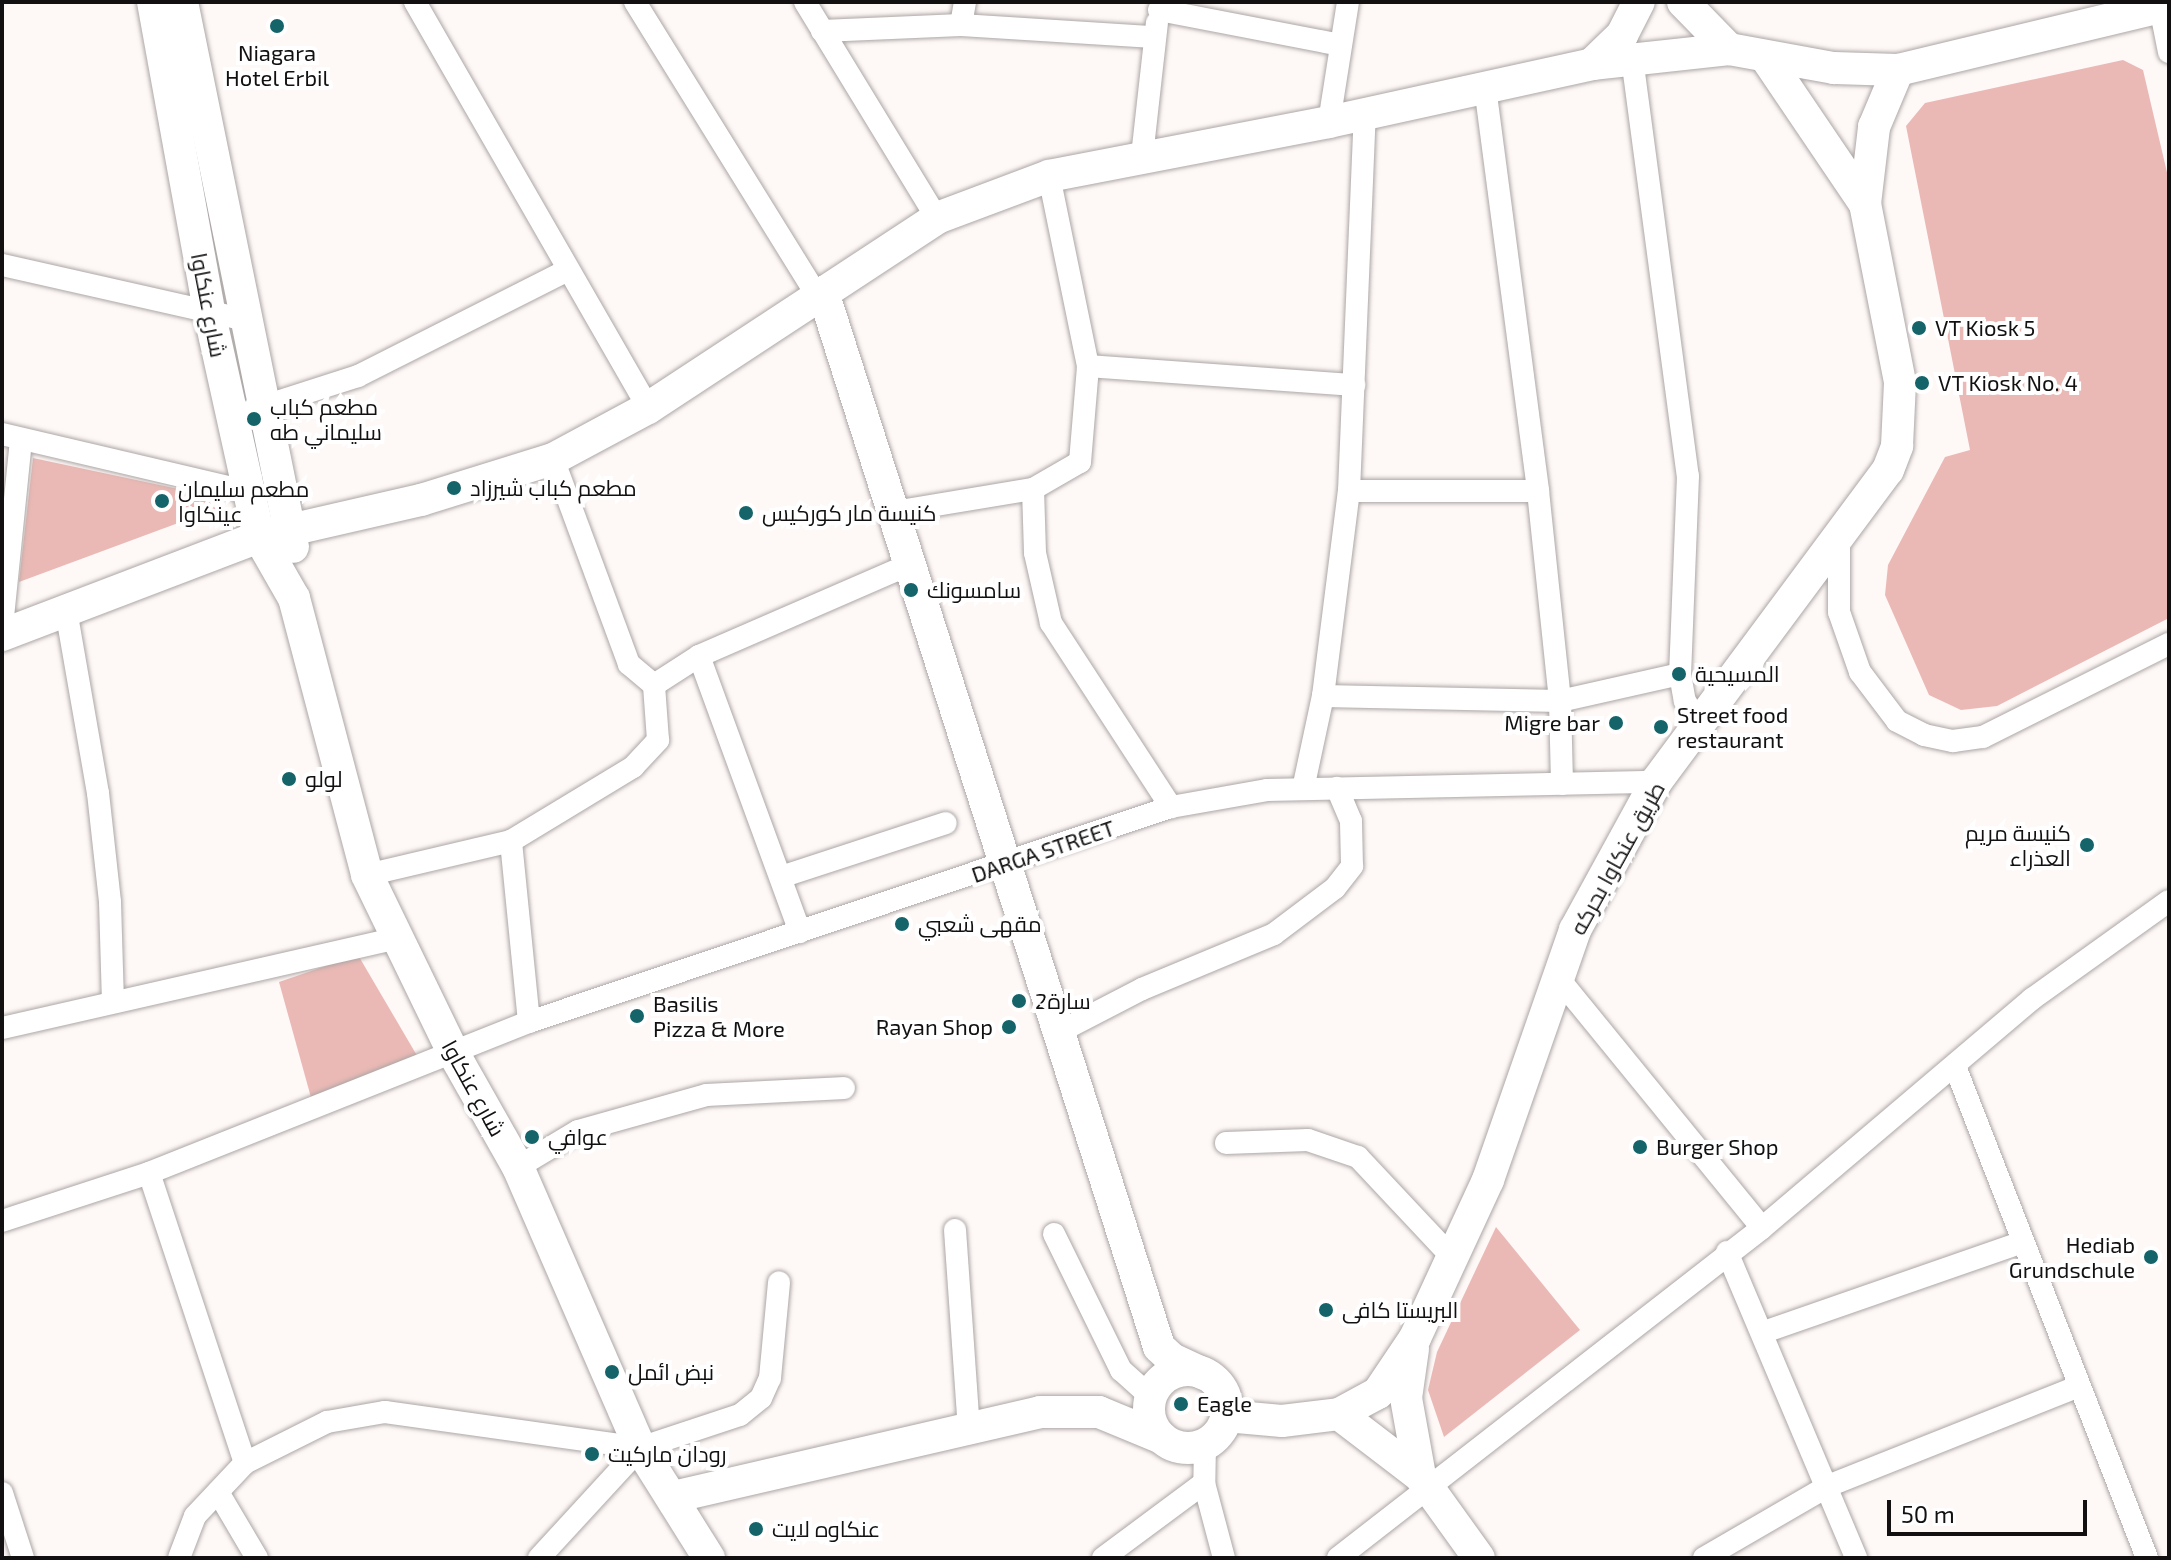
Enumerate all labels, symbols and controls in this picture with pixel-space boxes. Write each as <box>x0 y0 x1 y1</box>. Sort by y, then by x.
marker: Niagara Hotel Erbil <box>268 17 286 35</box>
place label: Niagara Hotel Erbil <box>225 39 329 90</box>
street label: شارع عنكاوا <box>186 251 232 359</box>
place label: VT Kiosk 5 <box>1935 315 2036 341</box>
marker: VT Kiosk 5 <box>1910 319 1928 337</box>
place label: VT Kiosk No. 4 <box>1938 370 2079 396</box>
marker: VT Kiosk No. 4 <box>1913 374 1931 392</box>
place label: مطعم كباب سليماني طه <box>270 393 382 444</box>
marker: مطعم كباب سليماني طه <box>245 410 263 428</box>
place label: مطعم سليمان عينكاوا <box>178 475 309 526</box>
place label: مطعم كباب شيرزاد <box>470 475 637 501</box>
marker: مطعم كباب شيرزاد <box>445 479 463 497</box>
marker: مطعم سليمان عينكاوا <box>153 492 171 510</box>
place label: كنيسة مار كوركيس <box>762 500 936 526</box>
marker: كنيسة مار كوركيس <box>737 504 755 522</box>
place label: سامسونك <box>927 577 1021 603</box>
marker: سامسونك <box>902 581 920 599</box>
place label: المسيحية <box>1695 661 1780 687</box>
marker: المسيحية <box>1670 665 1688 683</box>
place label: Street food restaurant <box>1677 701 1789 752</box>
place label: Migre bar <box>1504 710 1600 736</box>
marker: Migre bar <box>1607 714 1625 732</box>
marker: Street food restaurant <box>1652 718 1670 736</box>
place label: لولو <box>305 766 343 792</box>
marker: لولو <box>280 770 298 788</box>
street label: طريق عنكاوا بحركه <box>1564 777 1670 939</box>
street label: DARGA STREET <box>968 814 1118 888</box>
place label: كنيسة مريم العذراء <box>1965 819 2071 870</box>
marker: كنيسة مريم العذراء <box>2078 836 2096 854</box>
place label: مقهى شعبي <box>918 911 1042 937</box>
marker: مقهى شعبي <box>893 915 911 933</box>
place label: سارة2 <box>1035 988 1091 1014</box>
place label: Basilis Pizza & More <box>653 990 785 1042</box>
marker: سارة2 <box>1010 992 1028 1010</box>
marker: Basilis Pizza & More <box>628 1007 646 1025</box>
place label: Rayan Shop <box>876 1014 993 1040</box>
marker: Rayan Shop <box>1000 1018 1018 1036</box>
street label: شارع عنكاوا <box>437 1035 511 1141</box>
place label: عوافي <box>548 1124 608 1150</box>
marker: عوافي <box>523 1128 541 1146</box>
place label: Burger Shop <box>1656 1134 1779 1160</box>
marker: Burger Shop <box>1631 1138 1649 1156</box>
place label: Hediab Grundschule <box>2009 1231 2135 1282</box>
marker: Hediab Grundschule <box>2142 1248 2160 1266</box>
place label: البریستا كافی <box>1342 1297 1458 1323</box>
marker: البریستا كافی <box>1317 1301 1335 1319</box>
place label: نبض ائمل <box>628 1359 714 1385</box>
marker: نبض ائمل <box>603 1363 621 1381</box>
place label: Eagle <box>1197 1391 1252 1417</box>
marker: Eagle <box>1172 1395 1190 1413</box>
place label: رودان ماركيت <box>608 1441 726 1467</box>
marker: رودان ماركيت <box>583 1445 601 1463</box>
scale bar <box>1891 1484 2091 1534</box>
text: 50 m <box>1901 1499 1955 1528</box>
place label: عنكاوه لايت <box>772 1516 880 1542</box>
marker: عنكاوه لايت <box>747 1520 765 1538</box>

